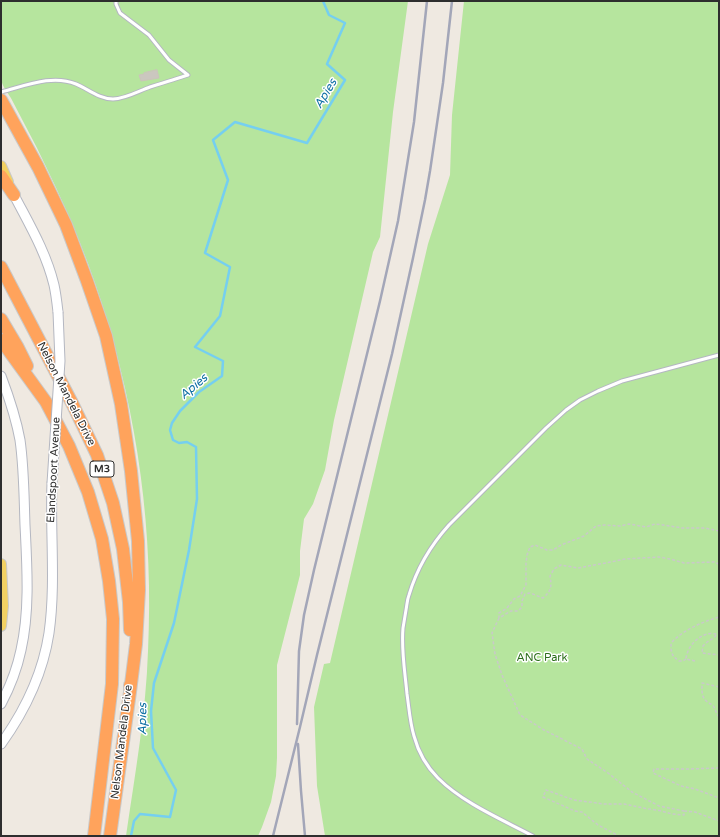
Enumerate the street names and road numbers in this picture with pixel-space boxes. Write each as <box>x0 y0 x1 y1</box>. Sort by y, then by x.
street label: Nelson Mandela Drive <box>34 340 98 448</box>
street label: Elandspoort Avenue <box>45 417 63 523</box>
road number: M3 <box>90 461 114 477</box>
street label: Nelson Mandela Drive <box>108 684 136 800</box>

